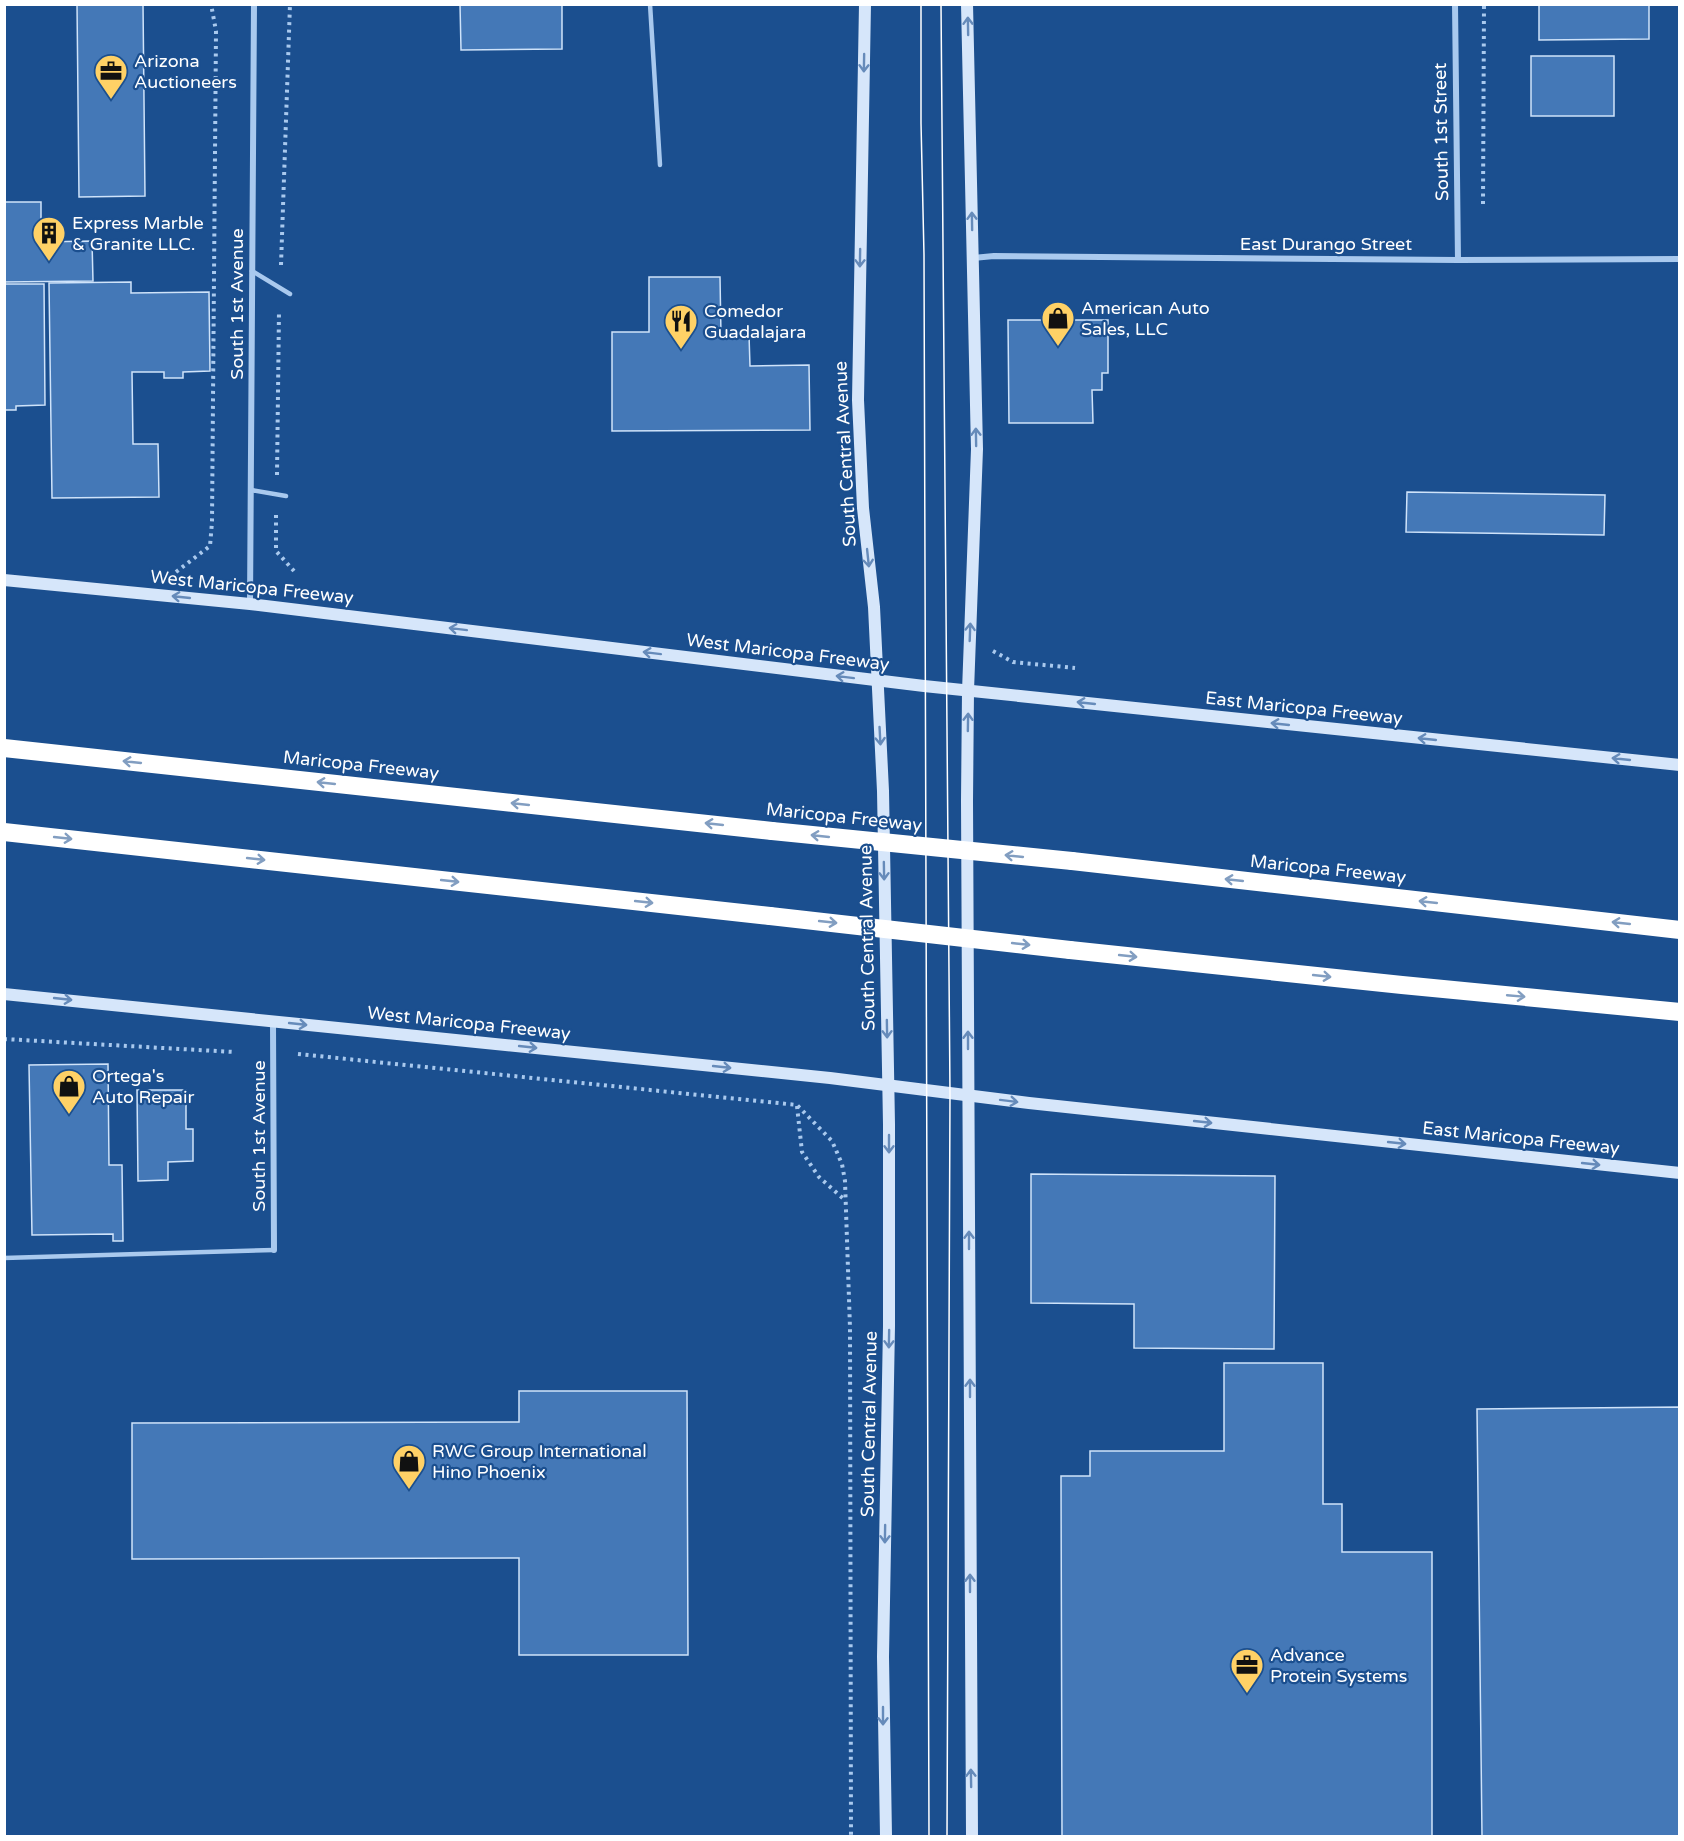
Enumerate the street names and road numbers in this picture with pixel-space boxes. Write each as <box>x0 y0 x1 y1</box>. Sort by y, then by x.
street label: South 1st Street <box>1429 63 1453 201</box>
street label: South 1st Avenue <box>226 228 248 380</box>
street label: East Durango Street <box>1240 233 1412 255</box>
street label: South Central Avenue <box>829 360 861 548</box>
street label: West Maricopa Freeway <box>149 565 355 609</box>
street label: West Maricopa Freeway <box>685 629 891 675</box>
street label: East Maricopa Freeway <box>1204 687 1404 729</box>
street label: Maricopa Freeway <box>282 746 440 784</box>
street label: Maricopa Freeway <box>765 798 923 836</box>
street label: South Central Avenue <box>854 845 880 1031</box>
street label: Maricopa Freeway <box>1249 850 1407 888</box>
street label: West Maricopa Freeway <box>366 1001 572 1045</box>
street label: South 1st Avenue <box>248 1060 270 1212</box>
street label: East Maricopa Freeway <box>1421 1117 1621 1159</box>
street label: South Central Avenue <box>856 1331 882 1517</box>

